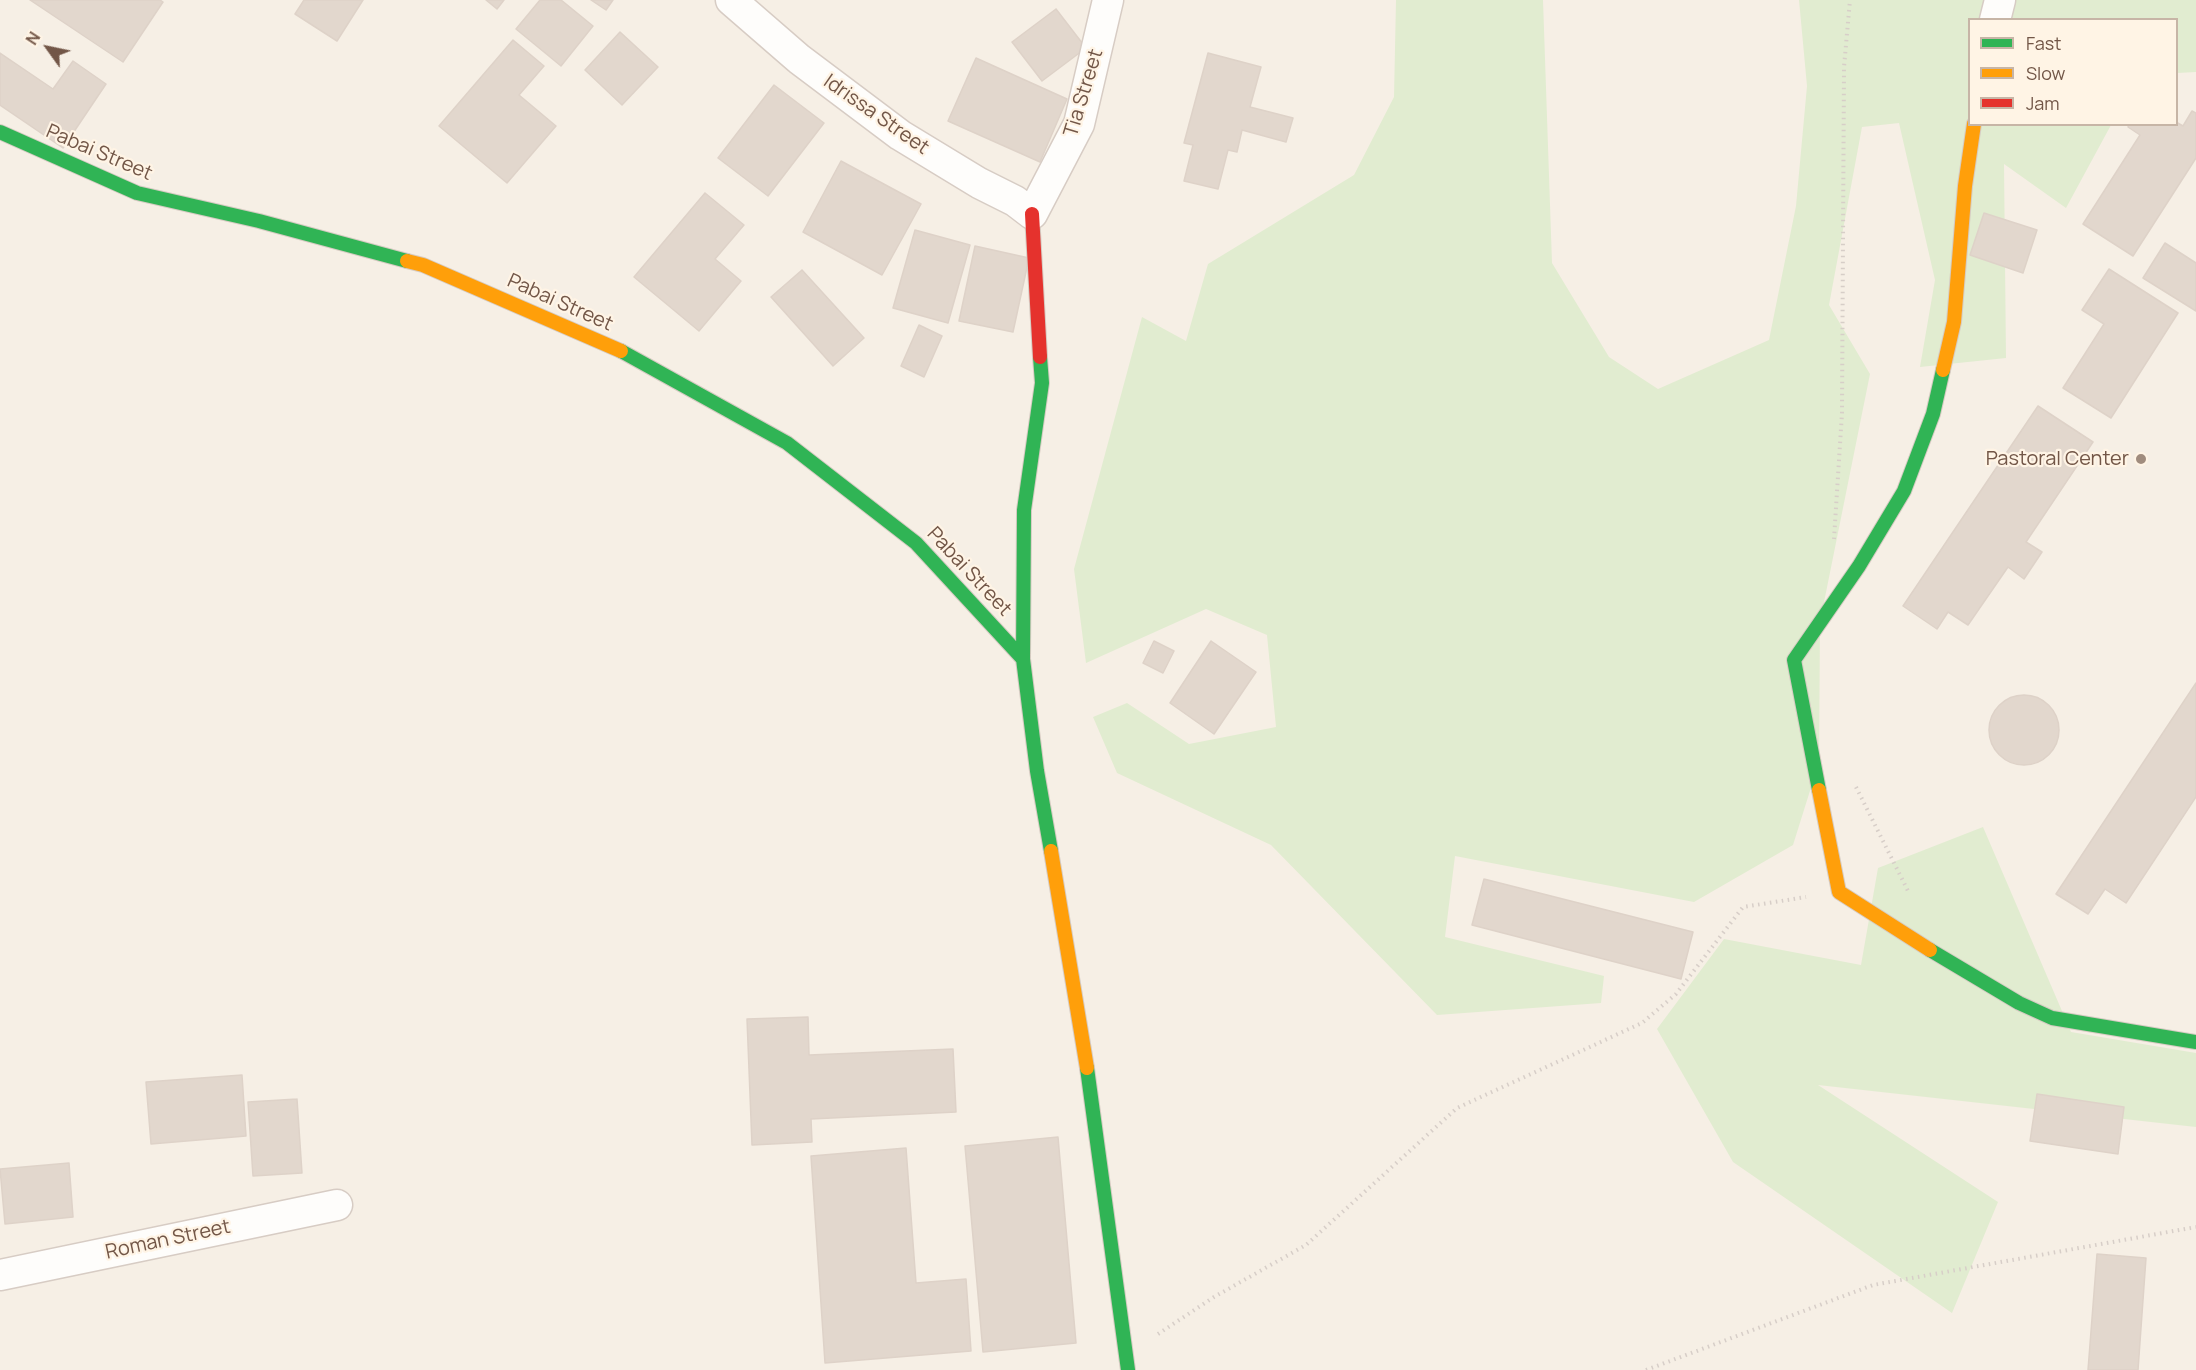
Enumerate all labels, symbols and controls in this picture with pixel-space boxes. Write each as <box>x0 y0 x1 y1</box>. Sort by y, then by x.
north arrow <box>18 18 78 78</box>
legend <box>1968 18 2178 126</box>
text: N <box>21 27 45 49</box>
text: Fast <box>2026 31 2061 55</box>
street label: Tia Street <box>1059 46 1109 140</box>
text: Slow <box>2026 61 2065 85</box>
street label: Idrissa Street <box>819 70 933 160</box>
text: Jam <box>2026 91 2060 115</box>
street label: Pabai Street <box>42 120 156 186</box>
street label: Pabai Street <box>503 269 617 337</box>
place label: Pastoral Center <box>1986 447 2129 471</box>
marker: Pastoral Center <box>2134 452 2148 466</box>
street label: Pabai Street <box>922 522 1016 622</box>
street label: Roman Street <box>103 1215 233 1265</box>

